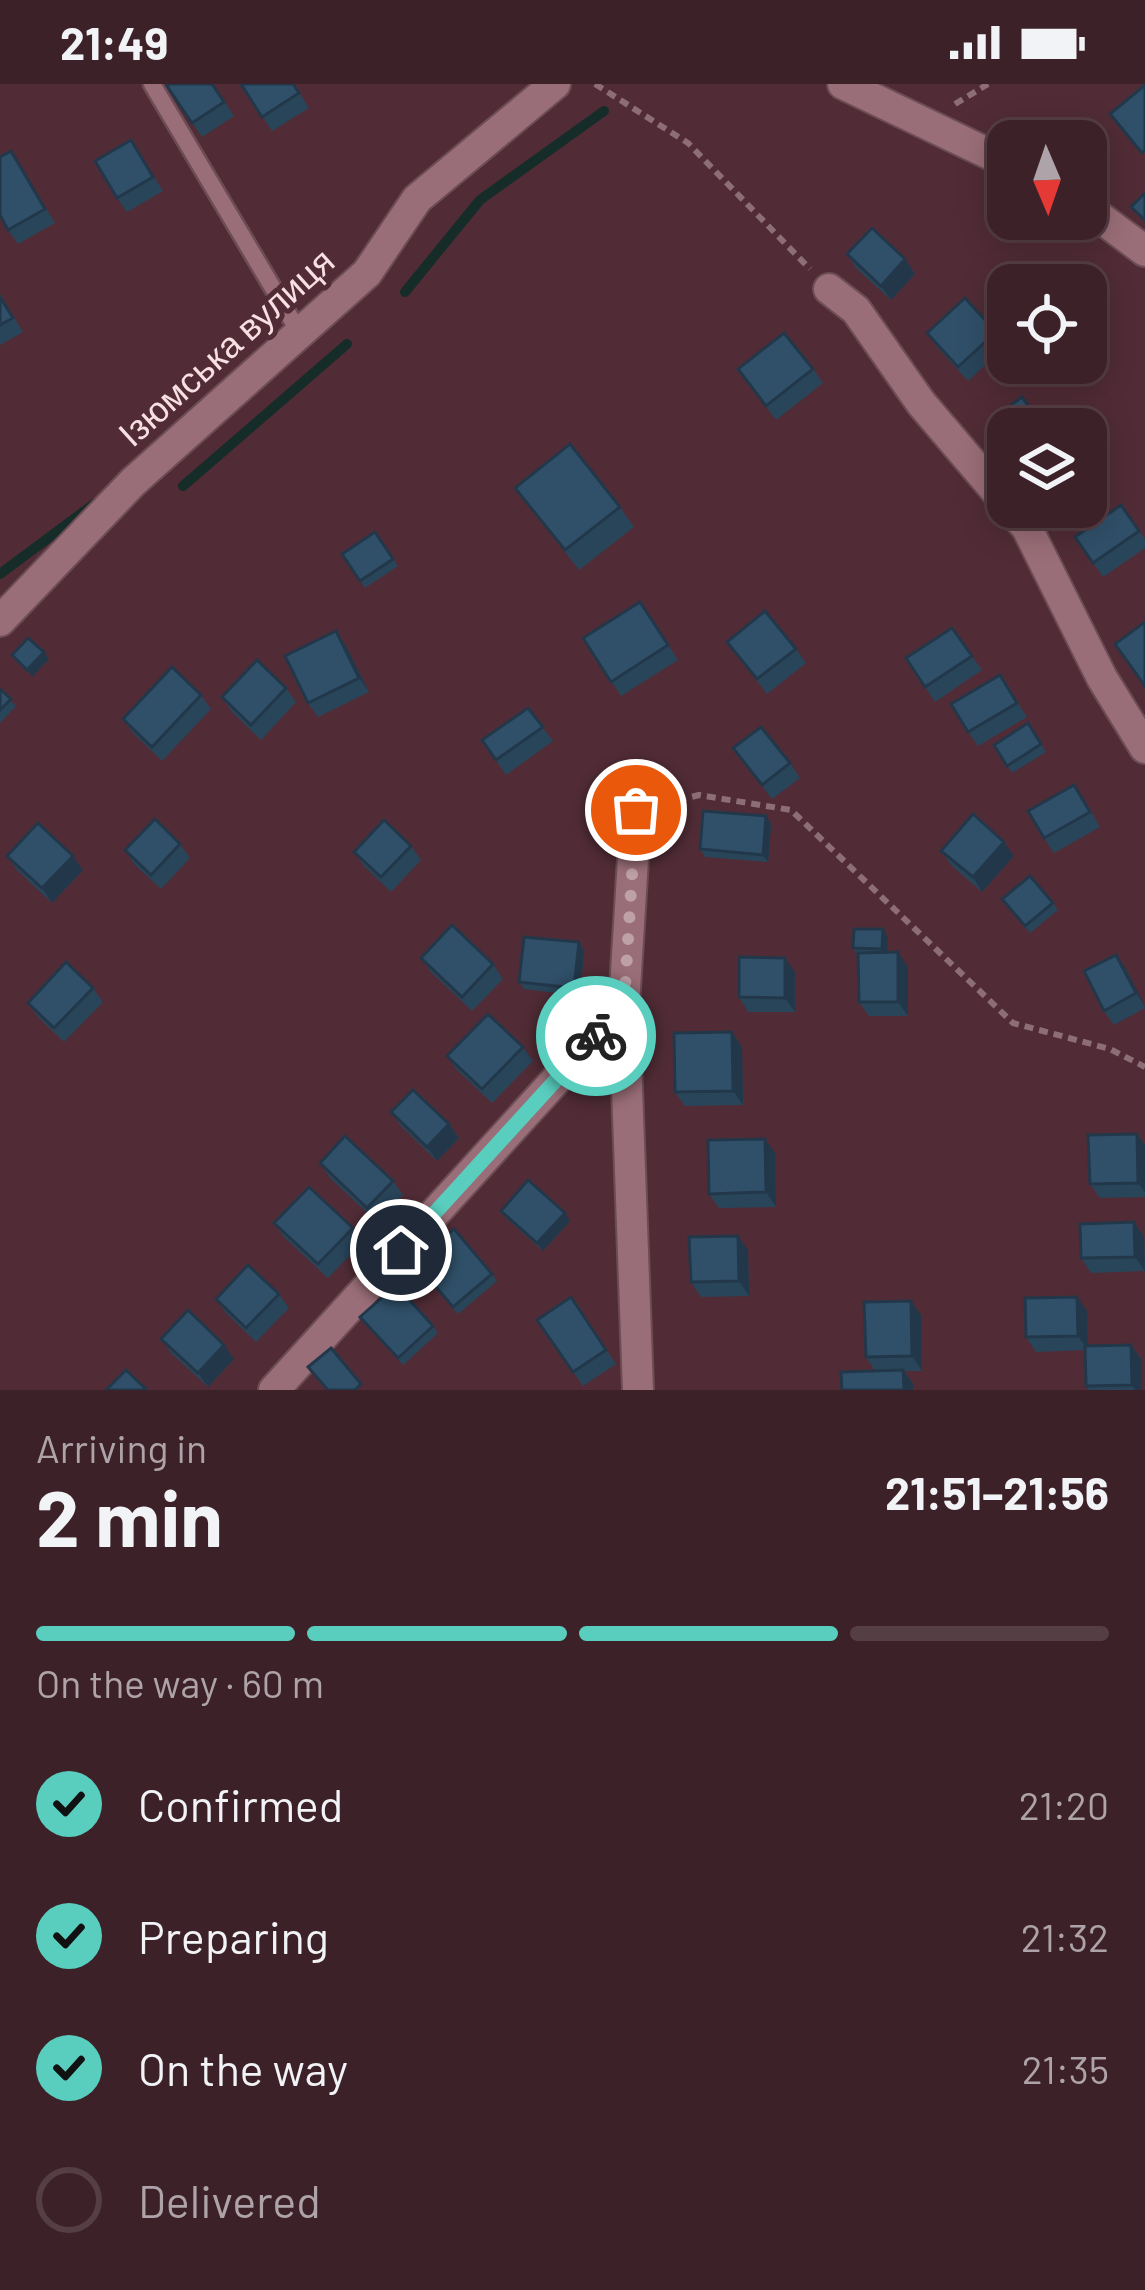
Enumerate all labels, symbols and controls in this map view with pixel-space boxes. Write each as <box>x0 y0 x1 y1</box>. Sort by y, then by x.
text: 21:49 <box>60 15 168 69</box>
north arrow <box>987 120 1107 240</box>
map controls <box>987 120 1107 528</box>
street label: Ізюмська вулиця <box>108 238 342 455</box>
button: locate <box>987 264 1107 384</box>
button: layers <box>987 408 1107 528</box>
pin <box>585 759 687 861</box>
icon: bag <box>603 777 669 843</box>
courier <box>536 976 656 1096</box>
icon: bike <box>563 1003 629 1069</box>
pin <box>350 1199 452 1301</box>
icon: home <box>368 1217 434 1283</box>
text: Arriving in <box>36 1424 207 1471</box>
text: 21:51–21:56 <box>885 1465 1109 1519</box>
text: 2 min <box>36 1469 223 1563</box>
text: On the way · 60 m <box>36 1659 324 1706</box>
icon: check <box>36 1771 102 1837</box>
text: Confirmed <box>138 1777 343 1831</box>
text: 21:20 <box>1019 1781 1109 1828</box>
icon: check <box>36 1903 102 1969</box>
text: Preparing <box>138 1909 329 1963</box>
text: 21:32 <box>1021 1913 1109 1960</box>
icon: check <box>36 2035 102 2101</box>
text: On the way <box>138 2041 348 2095</box>
text: 21:35 <box>1022 2045 1109 2092</box>
text: Delivered <box>138 2173 321 2227</box>

